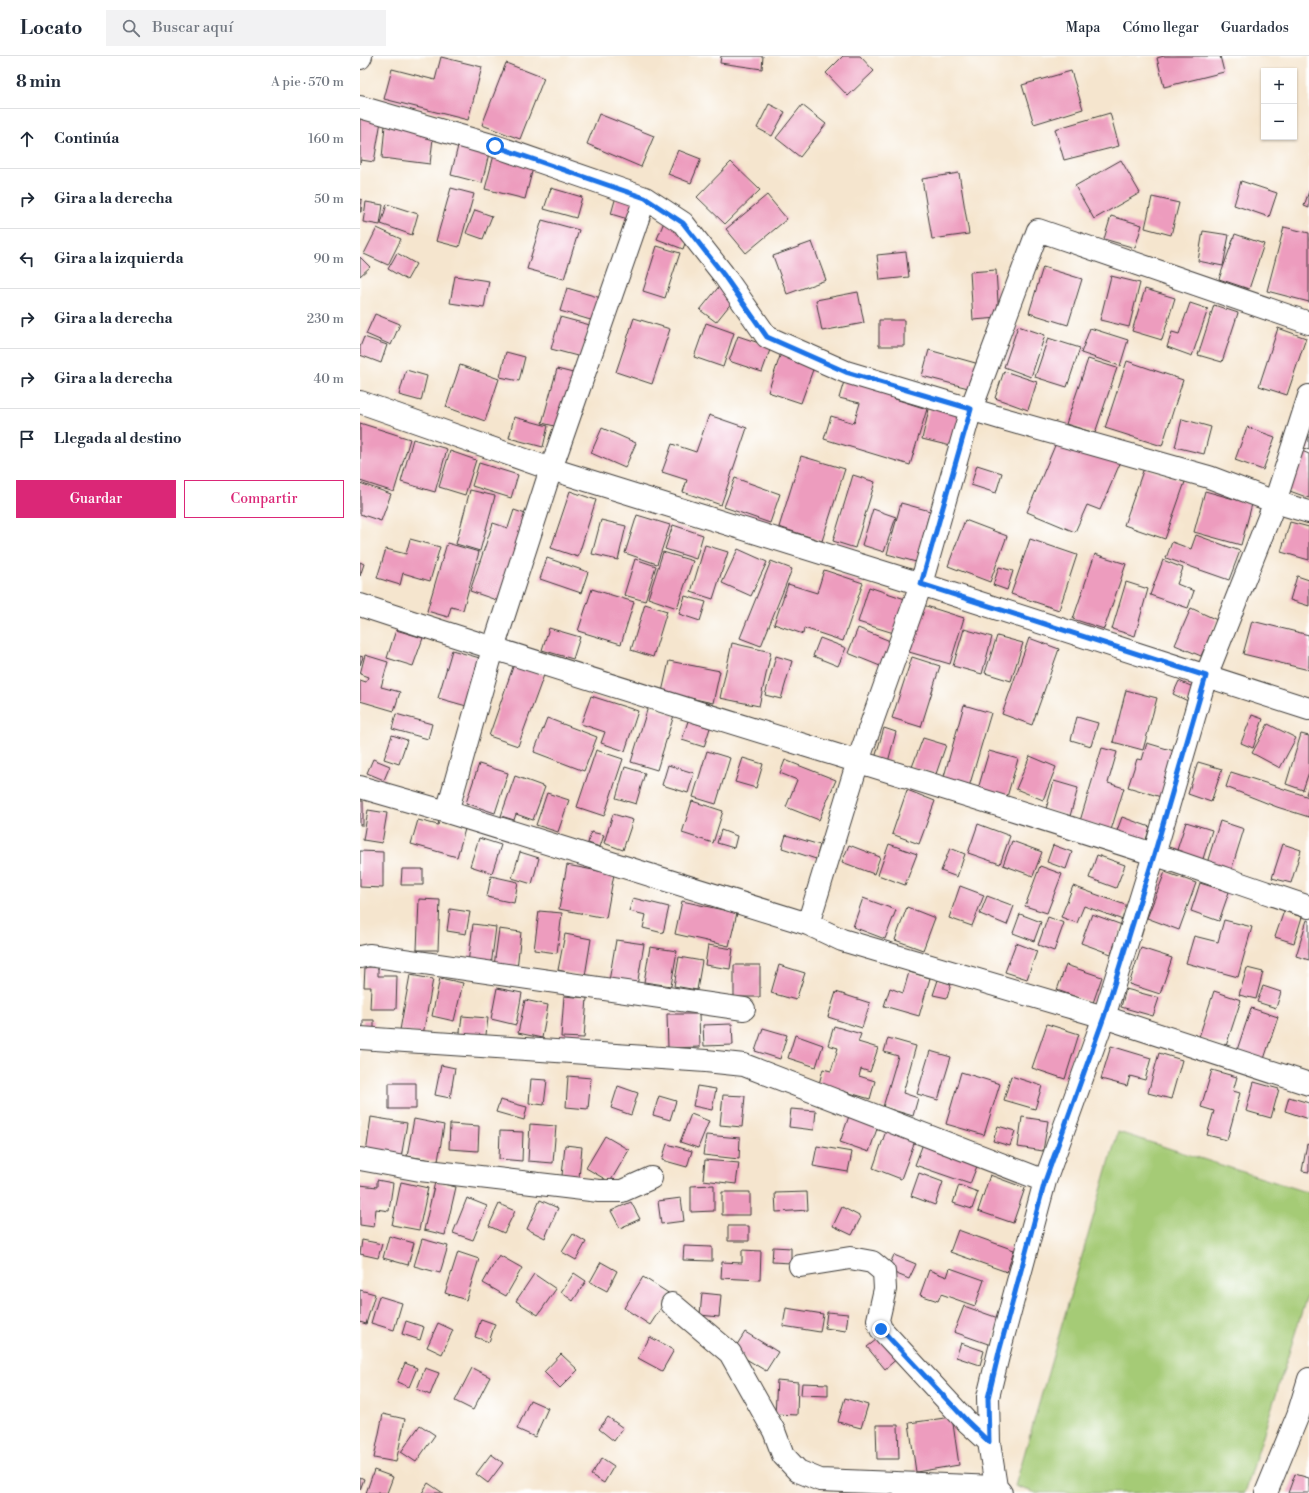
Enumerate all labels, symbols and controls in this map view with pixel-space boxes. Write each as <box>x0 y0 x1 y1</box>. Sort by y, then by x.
search box <box>106 10 386 46</box>
text: Locato <box>20 16 82 40</box>
icon: search <box>120 17 142 39</box>
text: Buscar aquí <box>152 18 233 37</box>
text: Mapa <box>1066 19 1100 37</box>
text: Cómo llegar <box>1122 19 1199 37</box>
text: Guardados <box>1221 19 1289 37</box>
map controls <box>1261 68 1297 140</box>
button: + <box>1261 68 1297 104</box>
text: 8 min <box>16 71 61 93</box>
text: A pie · 570 m <box>271 74 344 90</box>
button: − <box>1261 104 1297 140</box>
icon: ahead <box>16 128 38 150</box>
text: Continúa <box>54 129 119 148</box>
text: 160 m <box>308 131 344 147</box>
route start <box>486 137 504 155</box>
icon: right <box>16 188 38 210</box>
text: Gira a la derecha <box>54 189 173 208</box>
text: 50 m <box>314 191 344 207</box>
icon: left <box>16 248 38 270</box>
text: Gira a la izquierda <box>54 249 184 268</box>
text: 90 m <box>313 251 344 267</box>
icon: right <box>16 308 38 330</box>
text: Gira a la derecha <box>54 309 173 328</box>
text: 230 m <box>307 311 344 327</box>
icon: right <box>16 368 38 390</box>
text: Gira a la derecha <box>54 369 173 388</box>
text: 40 m <box>314 371 344 387</box>
icon: arrive <box>16 428 38 450</box>
text: Llegada al destino <box>54 429 182 448</box>
button: Guardar <box>16 480 176 518</box>
button: Compartir <box>184 480 344 518</box>
route end <box>872 1320 890 1338</box>

